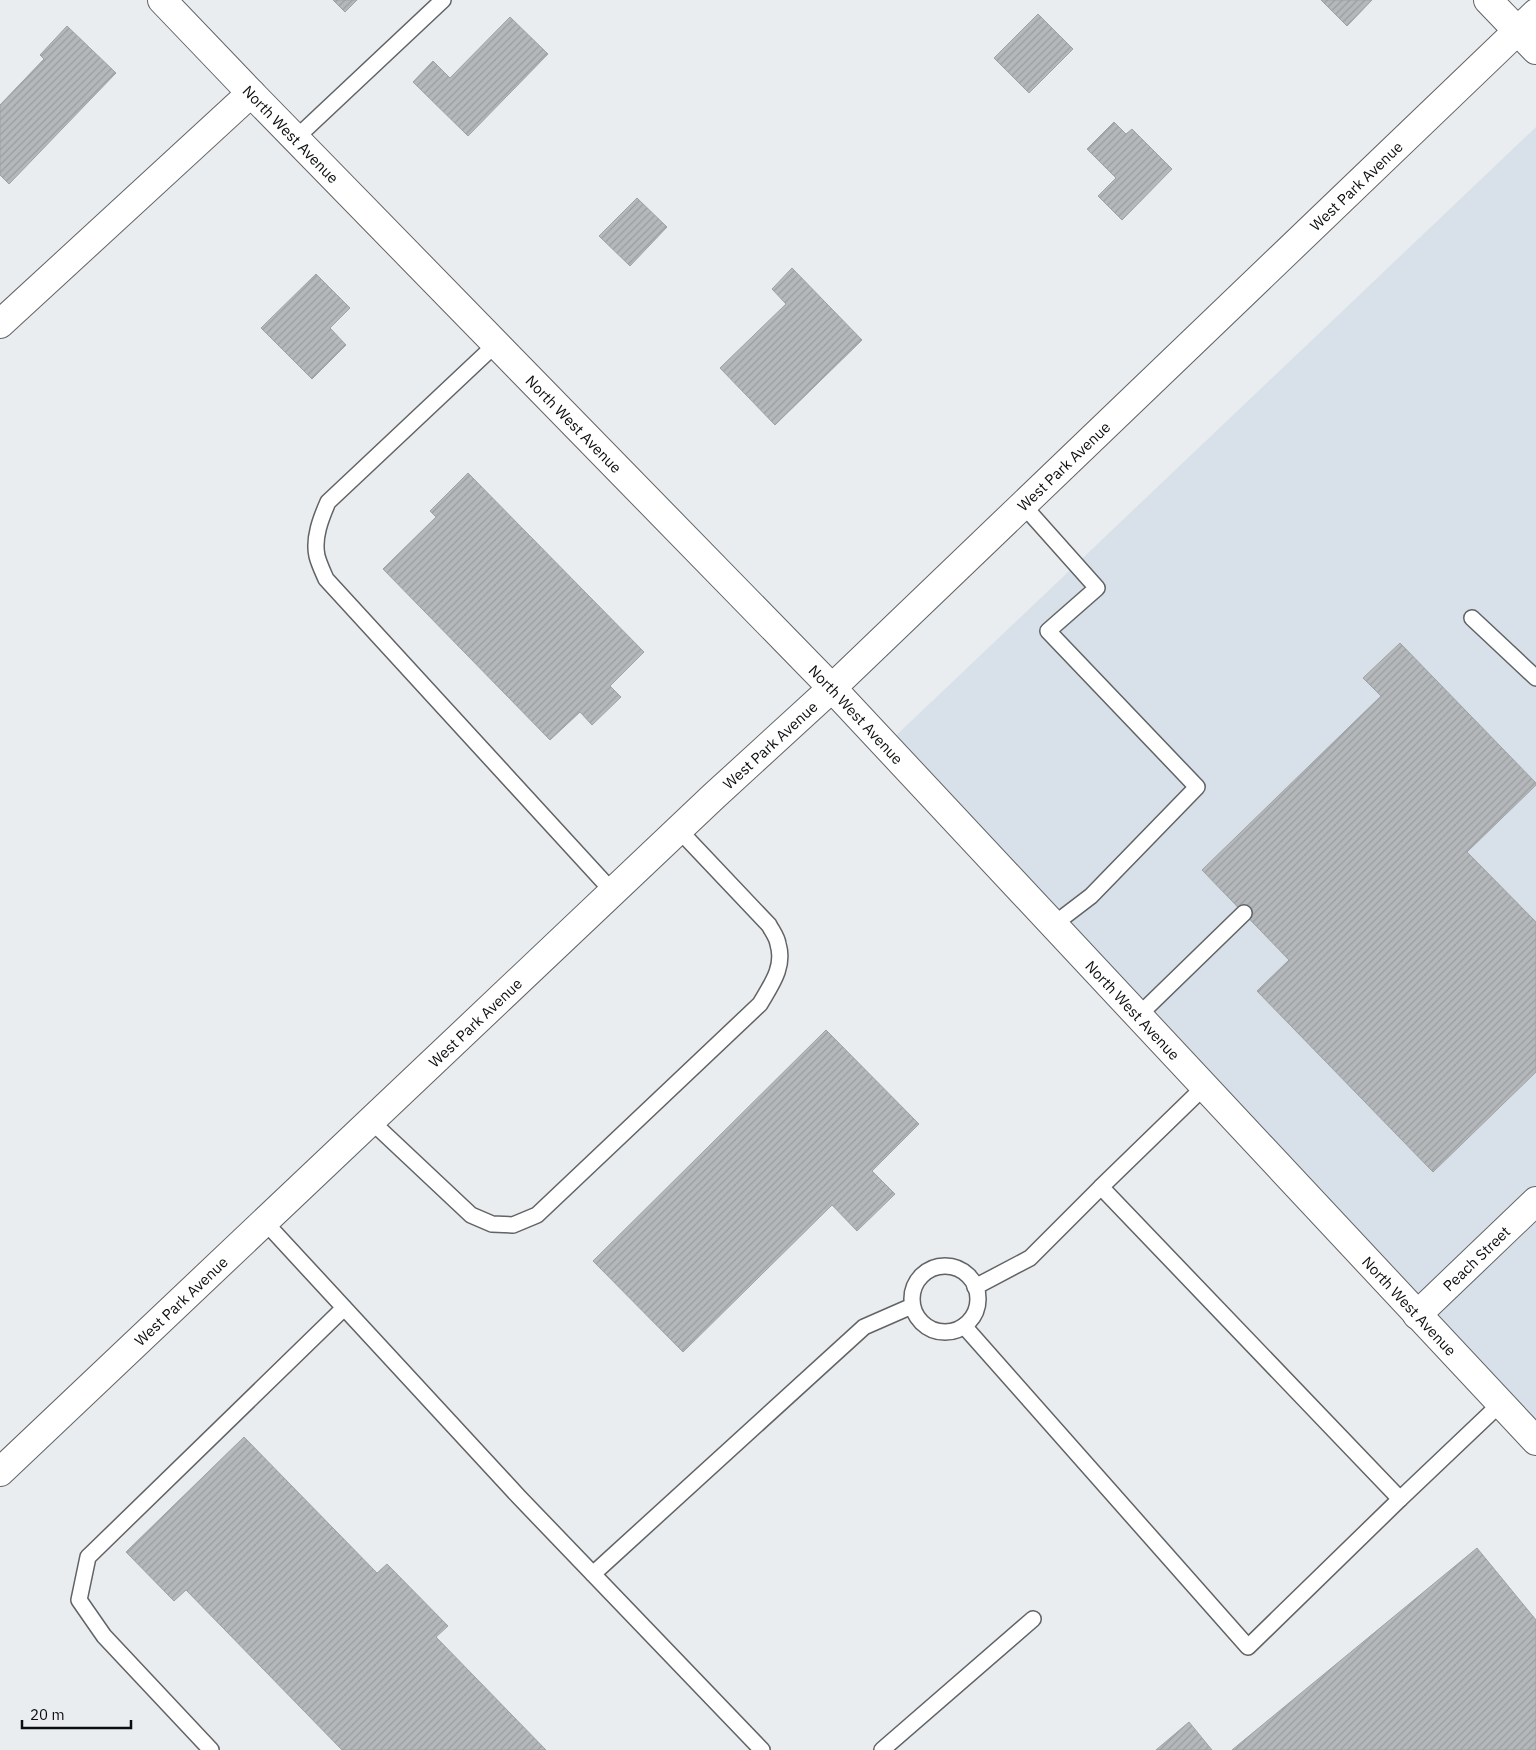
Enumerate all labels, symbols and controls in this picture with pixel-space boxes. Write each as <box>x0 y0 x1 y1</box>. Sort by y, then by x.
street label: North West Avenue <box>239 81 343 187</box>
street label: West Park Avenue <box>1305 137 1406 235</box>
street label: North West Avenue <box>522 371 626 477</box>
street label: West Park Avenue <box>1013 417 1114 515</box>
street label: North West Avenue <box>805 661 908 768</box>
street label: West Park Avenue <box>719 697 821 793</box>
street label: North West Avenue <box>1082 956 1184 1064</box>
street label: West Park Avenue <box>424 974 526 1071</box>
street label: Peach Street <box>1439 1222 1514 1295</box>
street label: West Park Avenue <box>130 1252 231 1349</box>
street label: North West Avenue <box>1358 1252 1461 1360</box>
scale bar <box>22 1698 131 1730</box>
text: 20 m <box>30 1705 65 1724</box>

